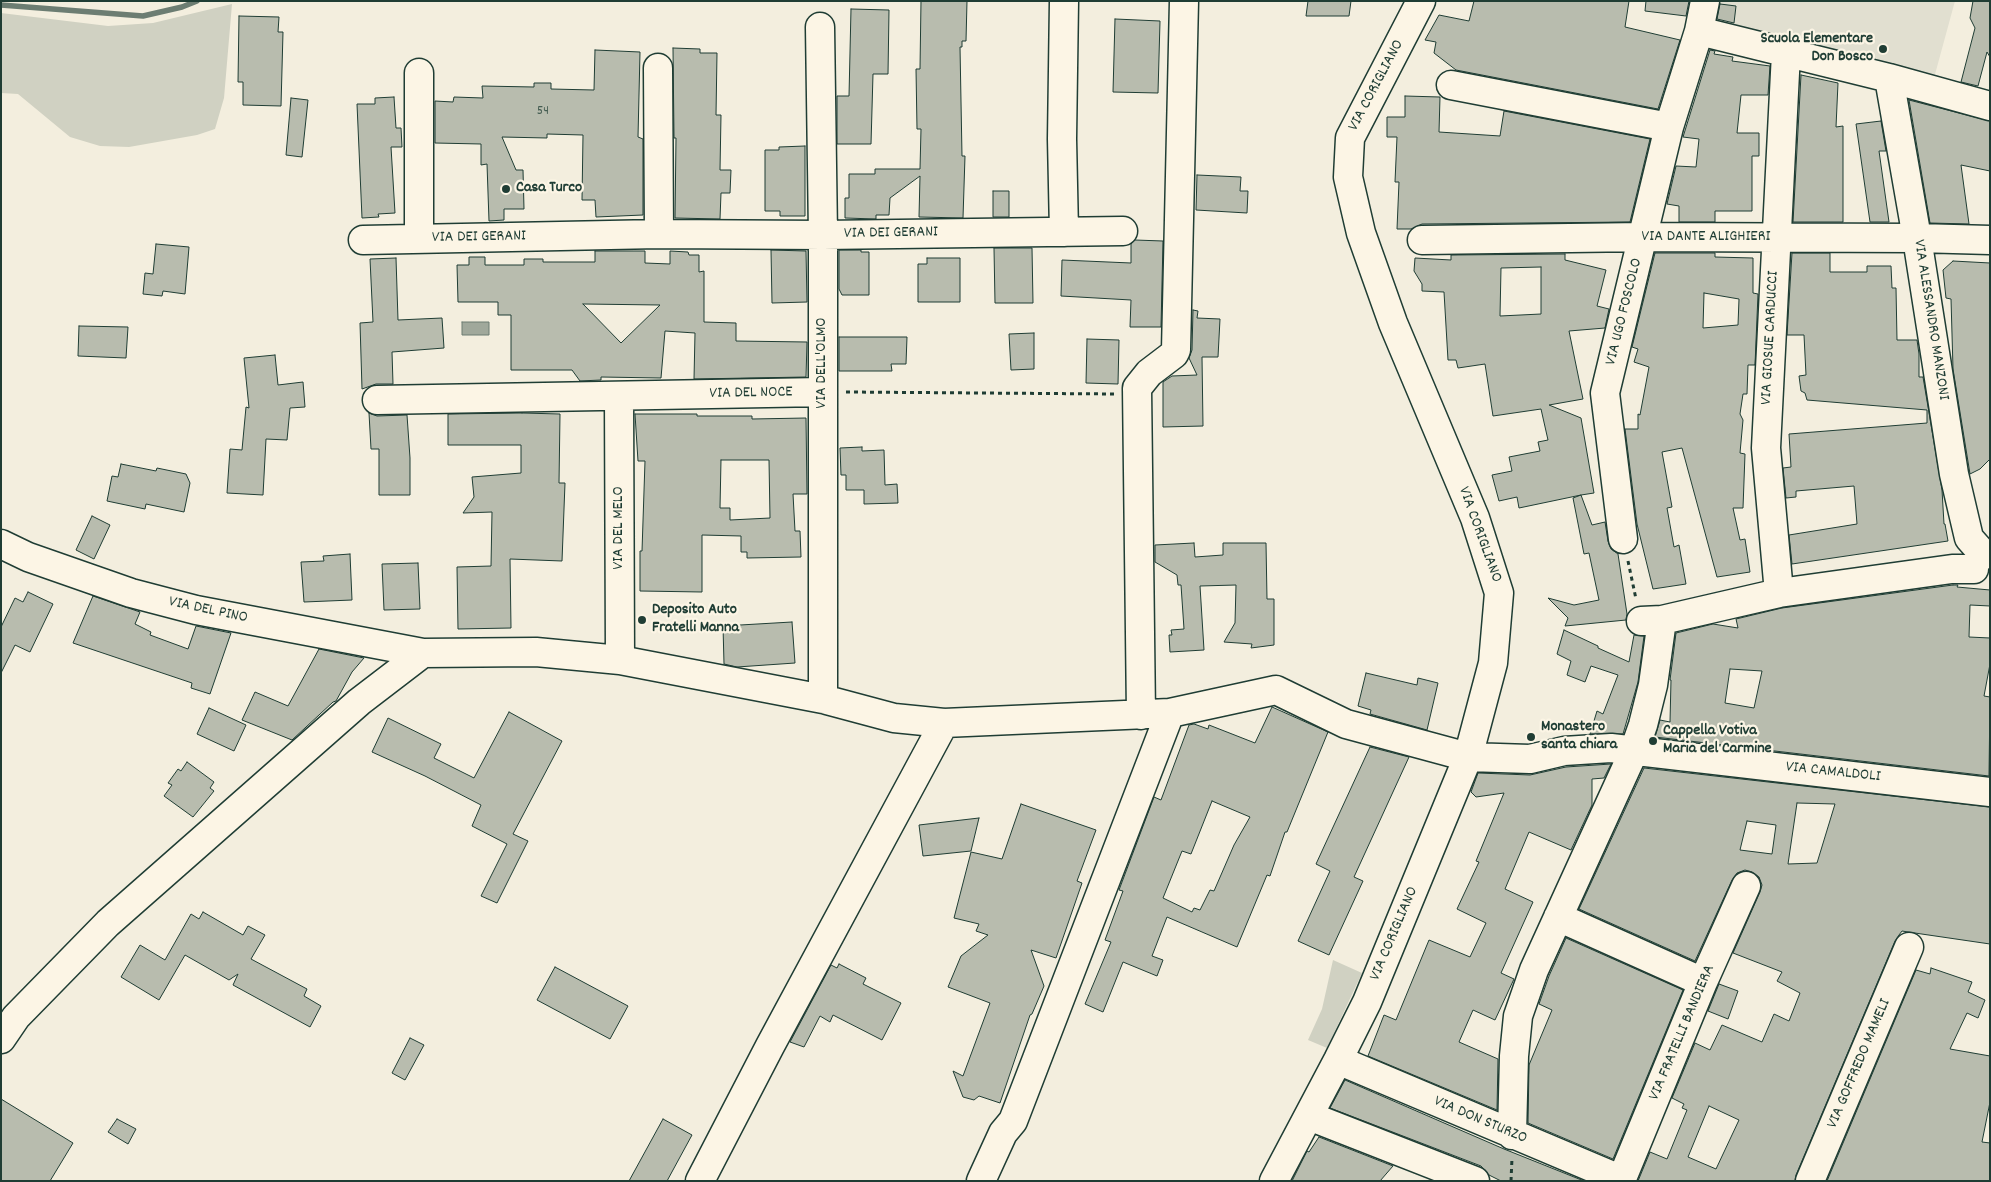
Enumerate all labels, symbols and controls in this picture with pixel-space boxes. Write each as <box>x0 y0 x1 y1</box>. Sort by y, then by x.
place label: Scuola Elementare Don Bosco <box>1761 30 1873 68</box>
street label: VIA CORIGLIANO <box>1345 37 1409 135</box>
marker: Scuola Elementare Don Bosco <box>1877 43 1889 55</box>
house number: 54 <box>537 104 549 120</box>
place label: Casa Turco <box>516 179 582 199</box>
marker: Casa Turco <box>500 183 512 195</box>
street label: VIA DEI GERANI <box>844 224 938 244</box>
street label: VIA DEI GERANI <box>432 228 526 248</box>
street label: VIA DANTE ALIGHIERI <box>1642 228 1770 248</box>
street label: VIA ALESSANDRO MANZONI <box>1908 238 1952 402</box>
street label: VIA UGO FOSCOLO <box>1602 256 1648 368</box>
street label: VIA GIOSUE CARDUCCI <box>1758 271 1784 405</box>
street label: VIA DELL'OLMO <box>813 317 833 409</box>
street label: VIA DEL NOCE <box>709 384 793 404</box>
street label: VIA CORIGLIANO <box>1453 485 1505 585</box>
street label: VIA DEL MELO <box>610 486 630 570</box>
street label: VIA DEL PINO <box>167 593 249 629</box>
place label: Deposito Auto Fratelli Manna <box>652 601 739 639</box>
marker: Deposito Auto Fratelli Manna <box>636 614 648 626</box>
place label: Monastero santa chiara <box>1541 718 1617 756</box>
place label: Cappella Votiva Maria del Carmine <box>1663 722 1772 760</box>
marker: Monastero santa chiara <box>1525 731 1537 743</box>
marker: Cappella Votiva Maria del Carmine <box>1647 735 1659 747</box>
street label: VIA CAMALDOLI <box>1785 758 1881 788</box>
street label: VIA CORIGLIANO <box>1367 884 1423 984</box>
street label: VIA FRATELLI BANDIERA <box>1646 962 1720 1104</box>
street label: VIA GOFFREDO MAMELI <box>1824 996 1896 1132</box>
street label: VIA DON STURZO <box>1431 1093 1529 1149</box>

